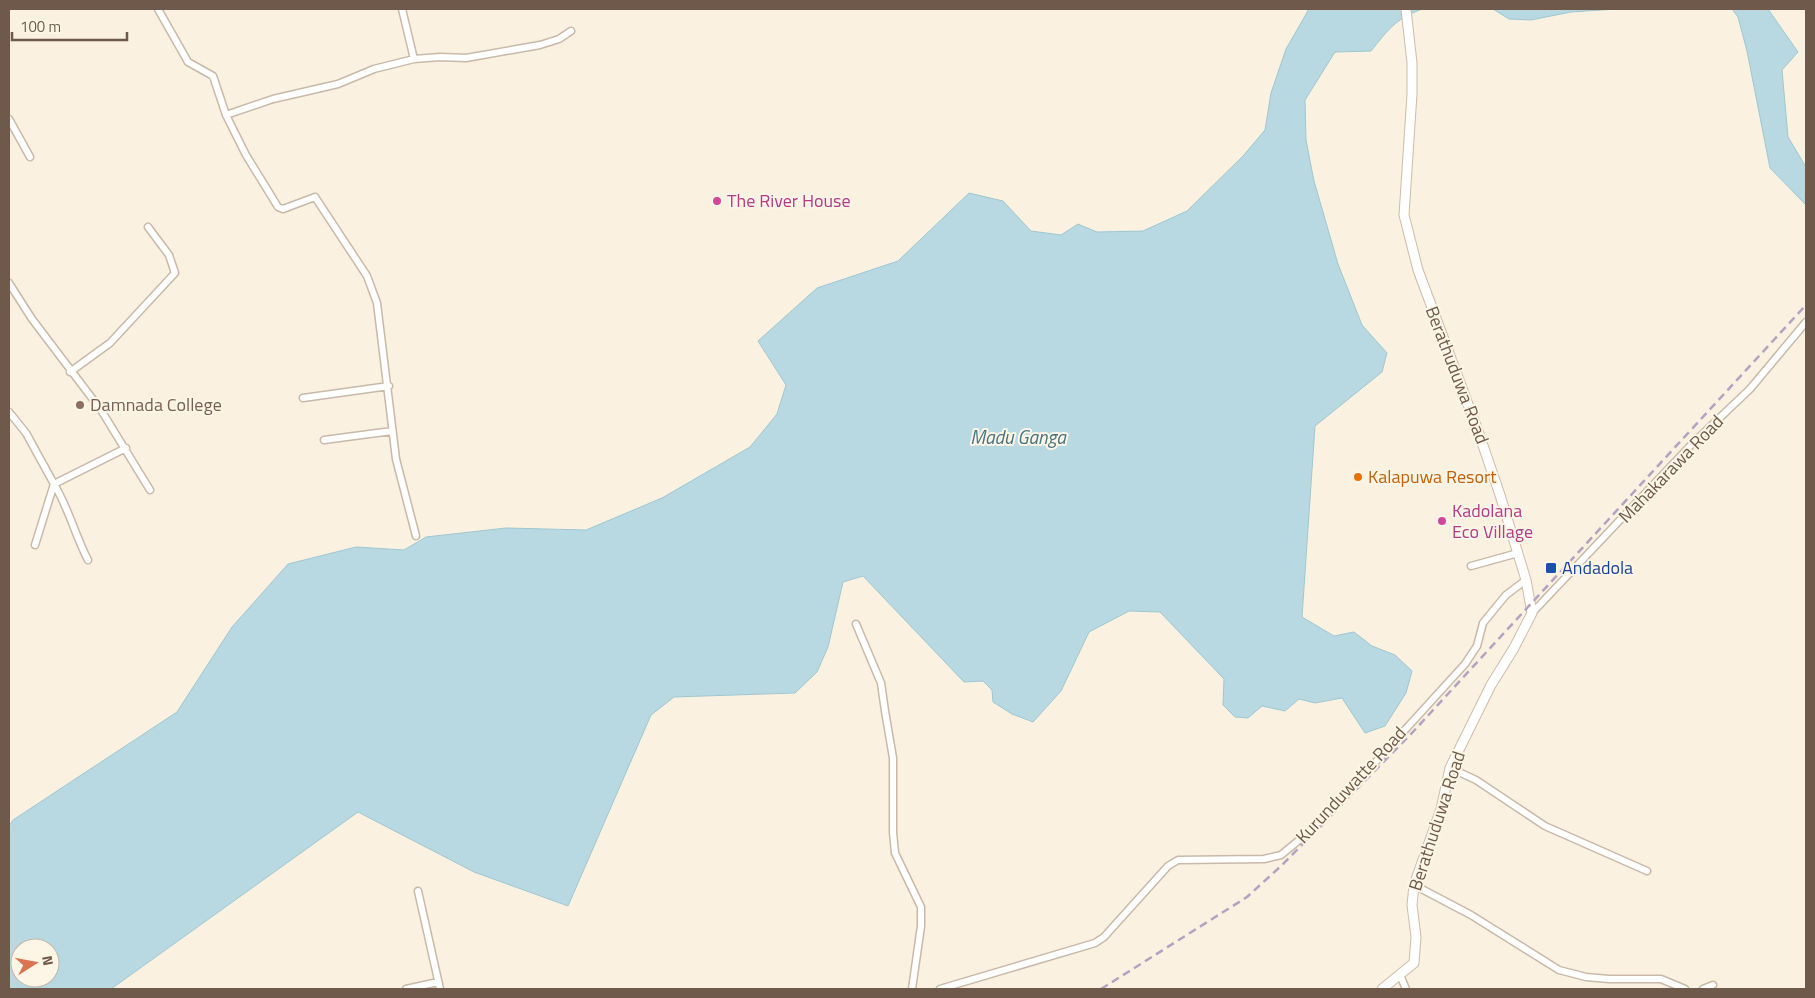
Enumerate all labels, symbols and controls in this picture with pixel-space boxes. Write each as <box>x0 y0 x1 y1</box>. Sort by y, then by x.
scale bar <box>12 10 128 42</box>
text: 100 m <box>20 15 61 38</box>
place label: The River House <box>727 187 851 214</box>
marker: The River House <box>711 195 723 207</box>
street label: Berathuduwa Road <box>1419 302 1496 448</box>
place label: Damnada College <box>90 391 222 418</box>
marker: Damnada College <box>74 399 86 411</box>
street label: Mahakarawa Road <box>1612 408 1729 529</box>
water label: Madu Ganga <box>970 422 1067 451</box>
place label: Kalapuwa Resort <box>1368 463 1497 490</box>
marker: Kalapuwa Resort <box>1352 471 1364 483</box>
place label: Kadolana Eco Village <box>1452 497 1533 545</box>
marker: Kadolana Eco Village <box>1436 515 1448 527</box>
place label: Andadola <box>1562 554 1633 581</box>
marker: Andadola <box>1544 561 1558 575</box>
street label: Kurunduwatte Road <box>1289 720 1412 849</box>
street label: Berathuduwa Road <box>1401 747 1472 894</box>
north arrow <box>10 938 60 988</box>
text: N <box>37 954 59 967</box>

